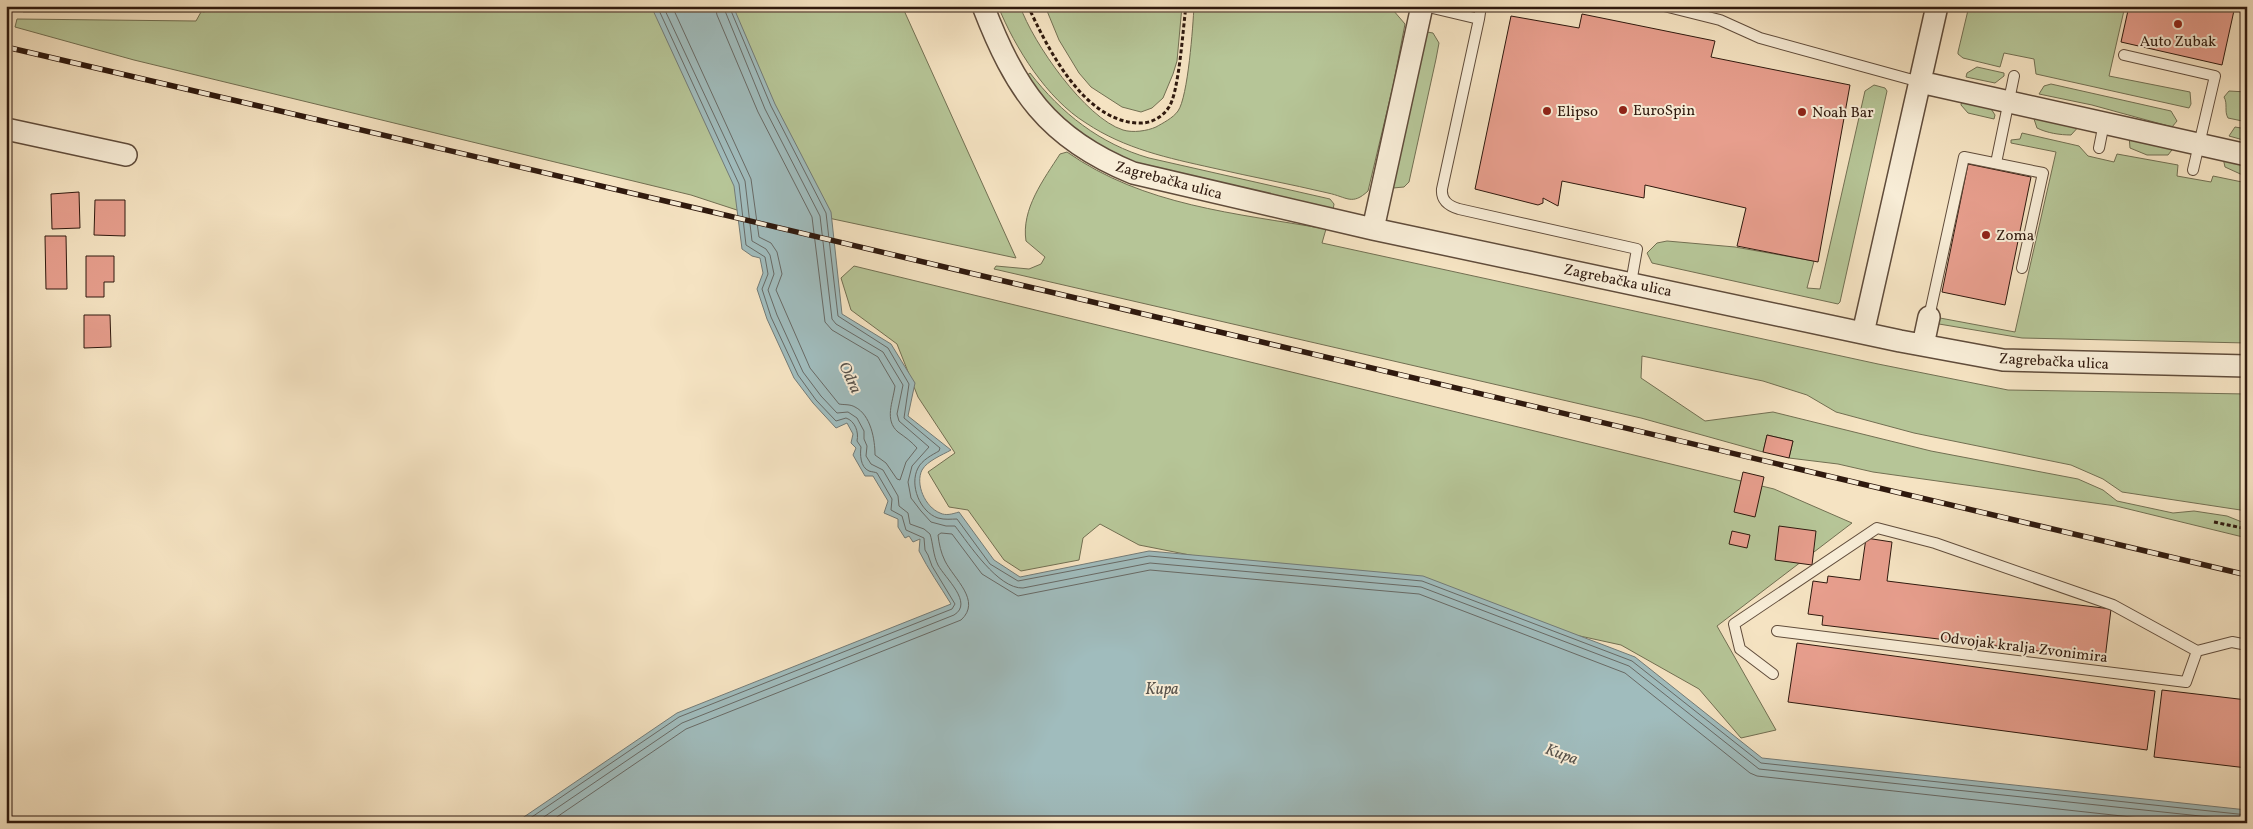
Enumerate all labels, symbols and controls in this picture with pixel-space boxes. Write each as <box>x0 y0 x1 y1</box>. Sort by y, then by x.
marker: Auto Zubak <box>2172 18 2184 30</box>
place label: Auto Zubak <box>2140 32 2216 53</box>
place label: EuroSpin <box>1633 101 1695 122</box>
place label: Elipso <box>1557 102 1598 123</box>
place label: Noah Bar <box>1812 103 1874 124</box>
marker: EuroSpin <box>1617 104 1629 116</box>
marker: Elipso <box>1541 105 1553 117</box>
marker: Noah Bar <box>1796 106 1808 118</box>
street label: Zagrebačka ulica <box>1113 157 1225 206</box>
place label: Zoma <box>1996 226 2034 247</box>
marker: Zoma <box>1980 229 1992 241</box>
street label: Zagrebačka ulica <box>1562 260 1674 303</box>
street label: Zagrebačka ulica <box>1998 349 2110 376</box>
water label: Odra <box>832 358 866 398</box>
street label: Odvojak kralja Zvonimira <box>1939 628 2109 669</box>
water label: Kupa <box>1145 679 1179 701</box>
water label: Kupa <box>1542 739 1581 771</box>

